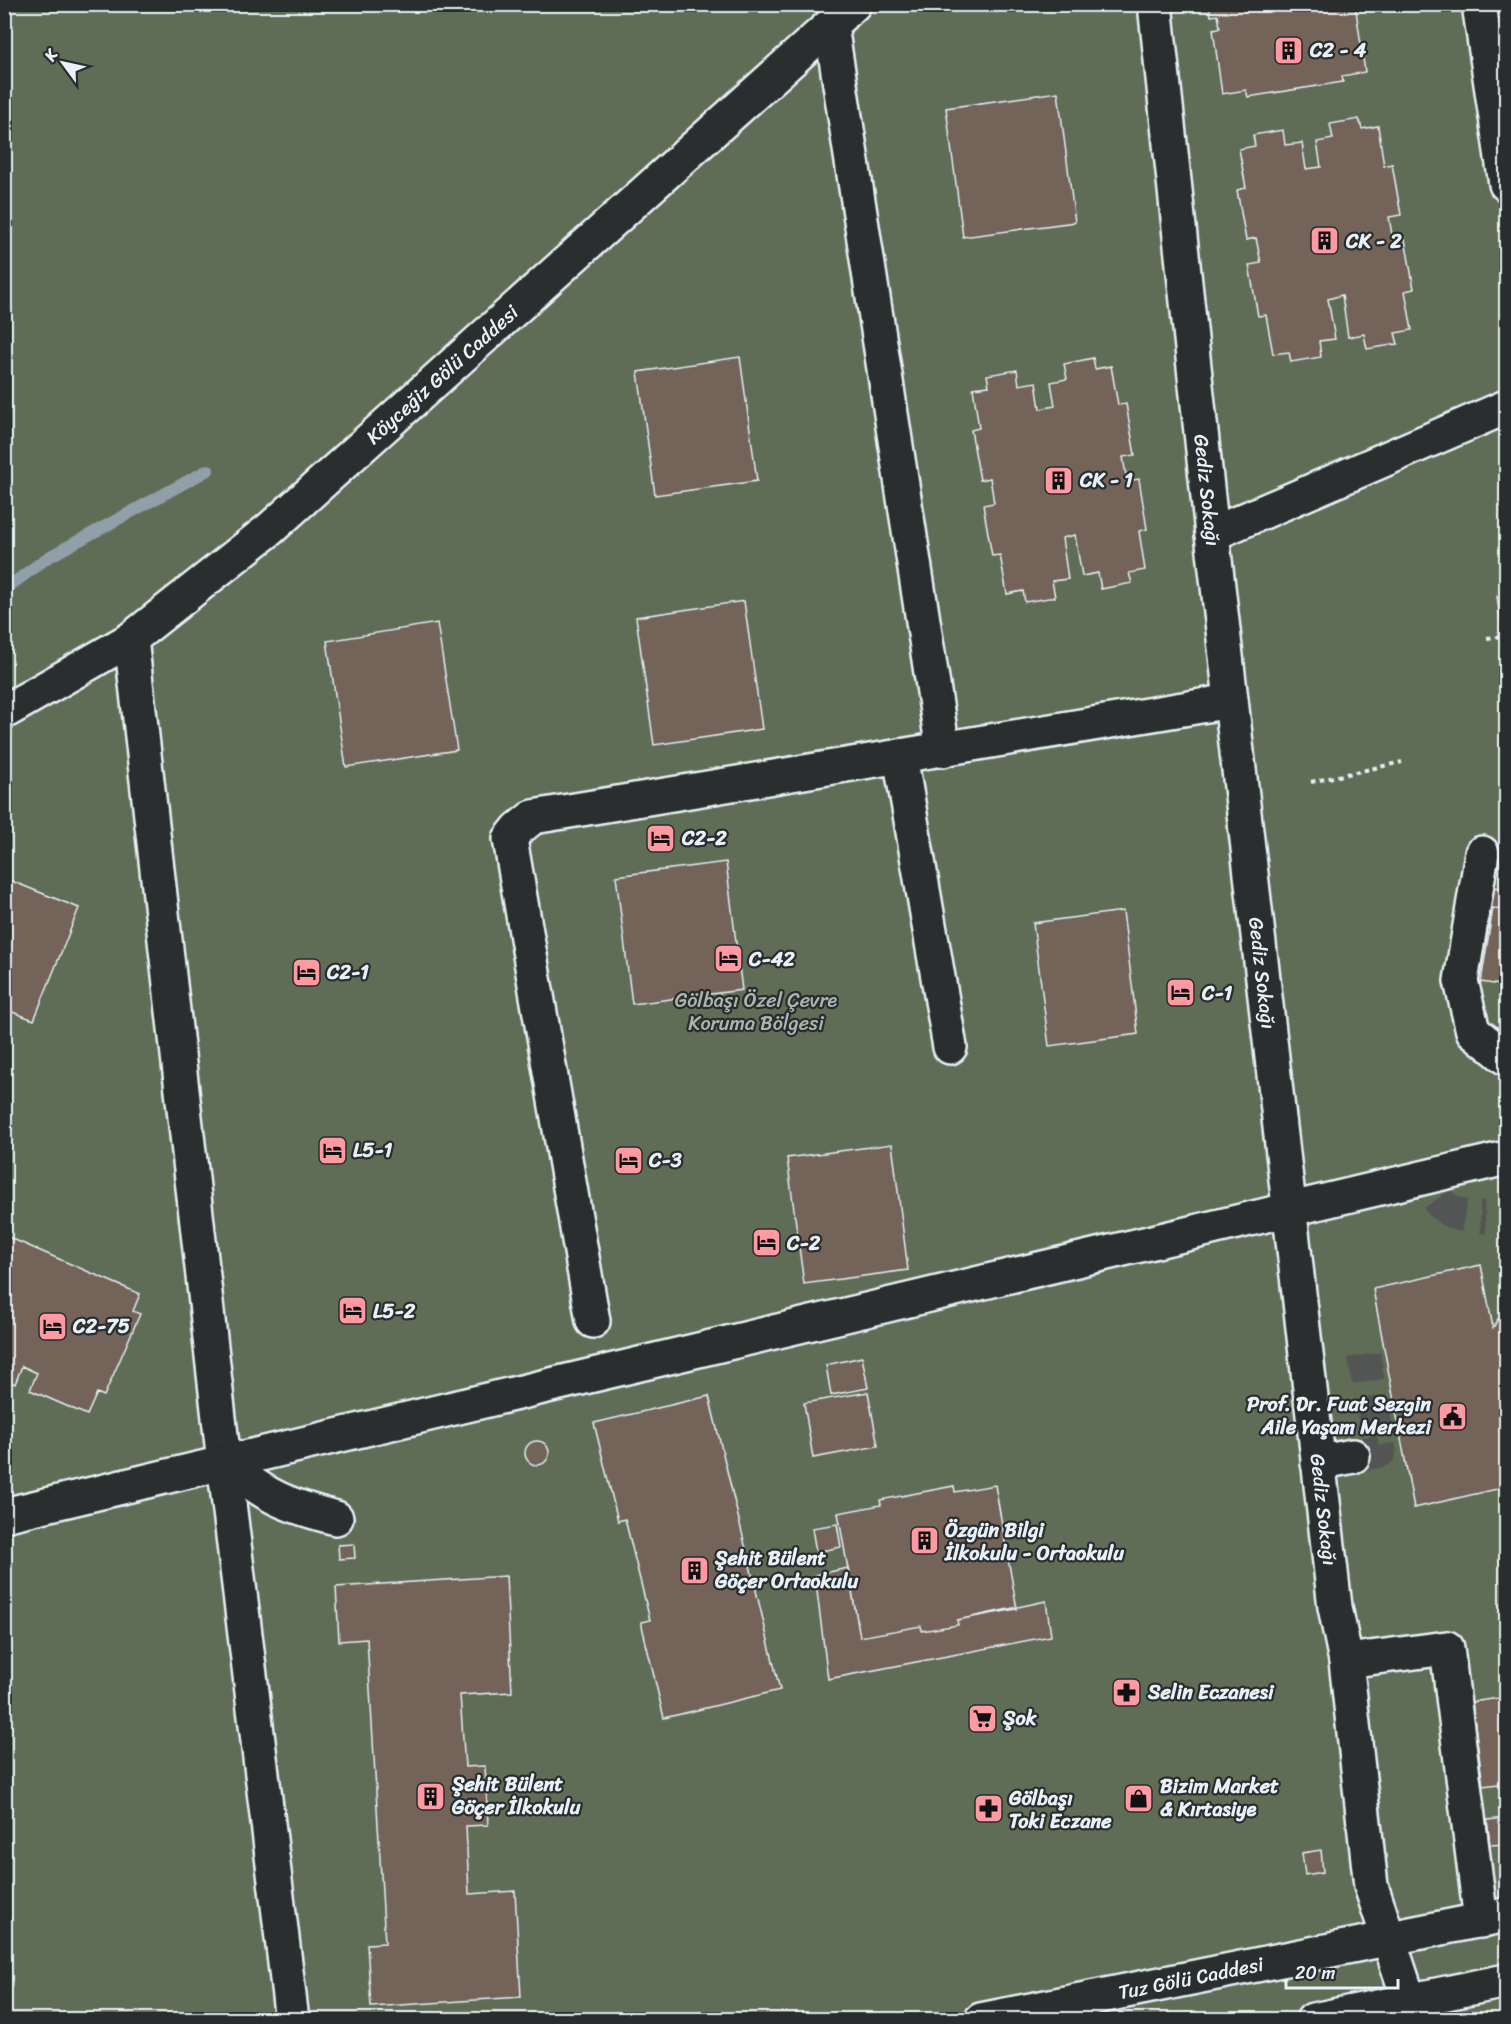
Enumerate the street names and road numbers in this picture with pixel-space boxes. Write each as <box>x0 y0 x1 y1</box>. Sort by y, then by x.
street label: Köyceğiz Gölü Caddesi <box>358 296 527 453</box>
street label: Gediz Sokağı <box>1183 433 1230 548</box>
street label: Gediz Sokağı <box>1238 915 1286 1031</box>
street label: Gediz Sokağı <box>1300 1452 1347 1567</box>
street label: Tuz Gölü Caddesi <box>1115 1947 1267 2010</box>

